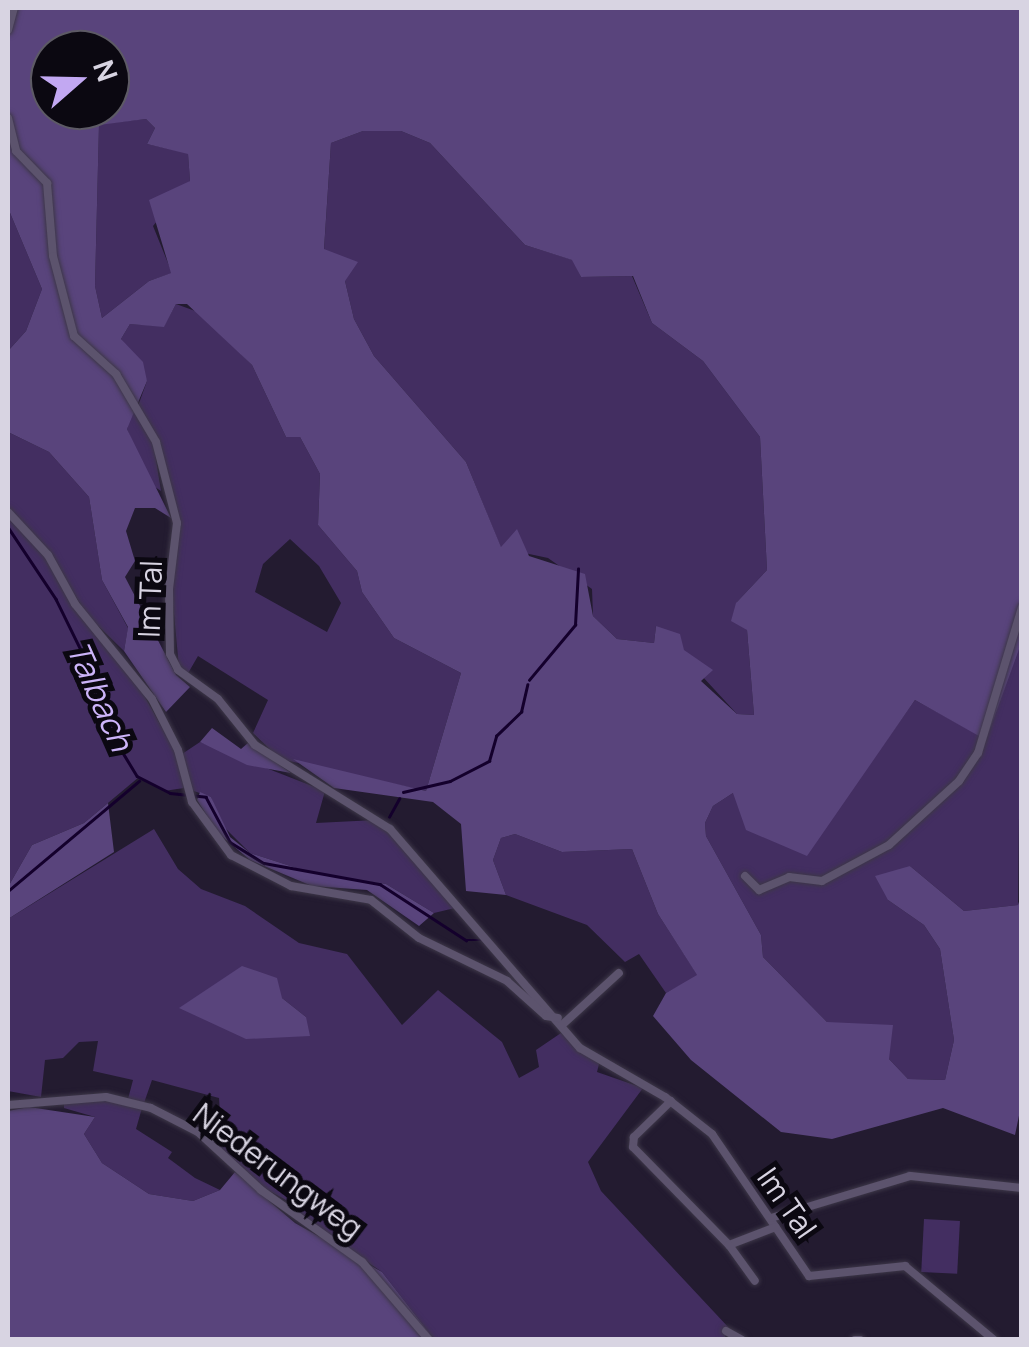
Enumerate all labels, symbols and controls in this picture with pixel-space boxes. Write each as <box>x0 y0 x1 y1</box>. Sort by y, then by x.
north arrow <box>30 30 130 130</box>
text: N <box>85 54 128 86</box>
street label: Im Tal <box>131 559 169 639</box>
water label: Talbach <box>59 635 141 757</box>
street label: Niederungweg <box>186 1096 370 1246</box>
street label: Im Tal <box>750 1161 824 1245</box>

